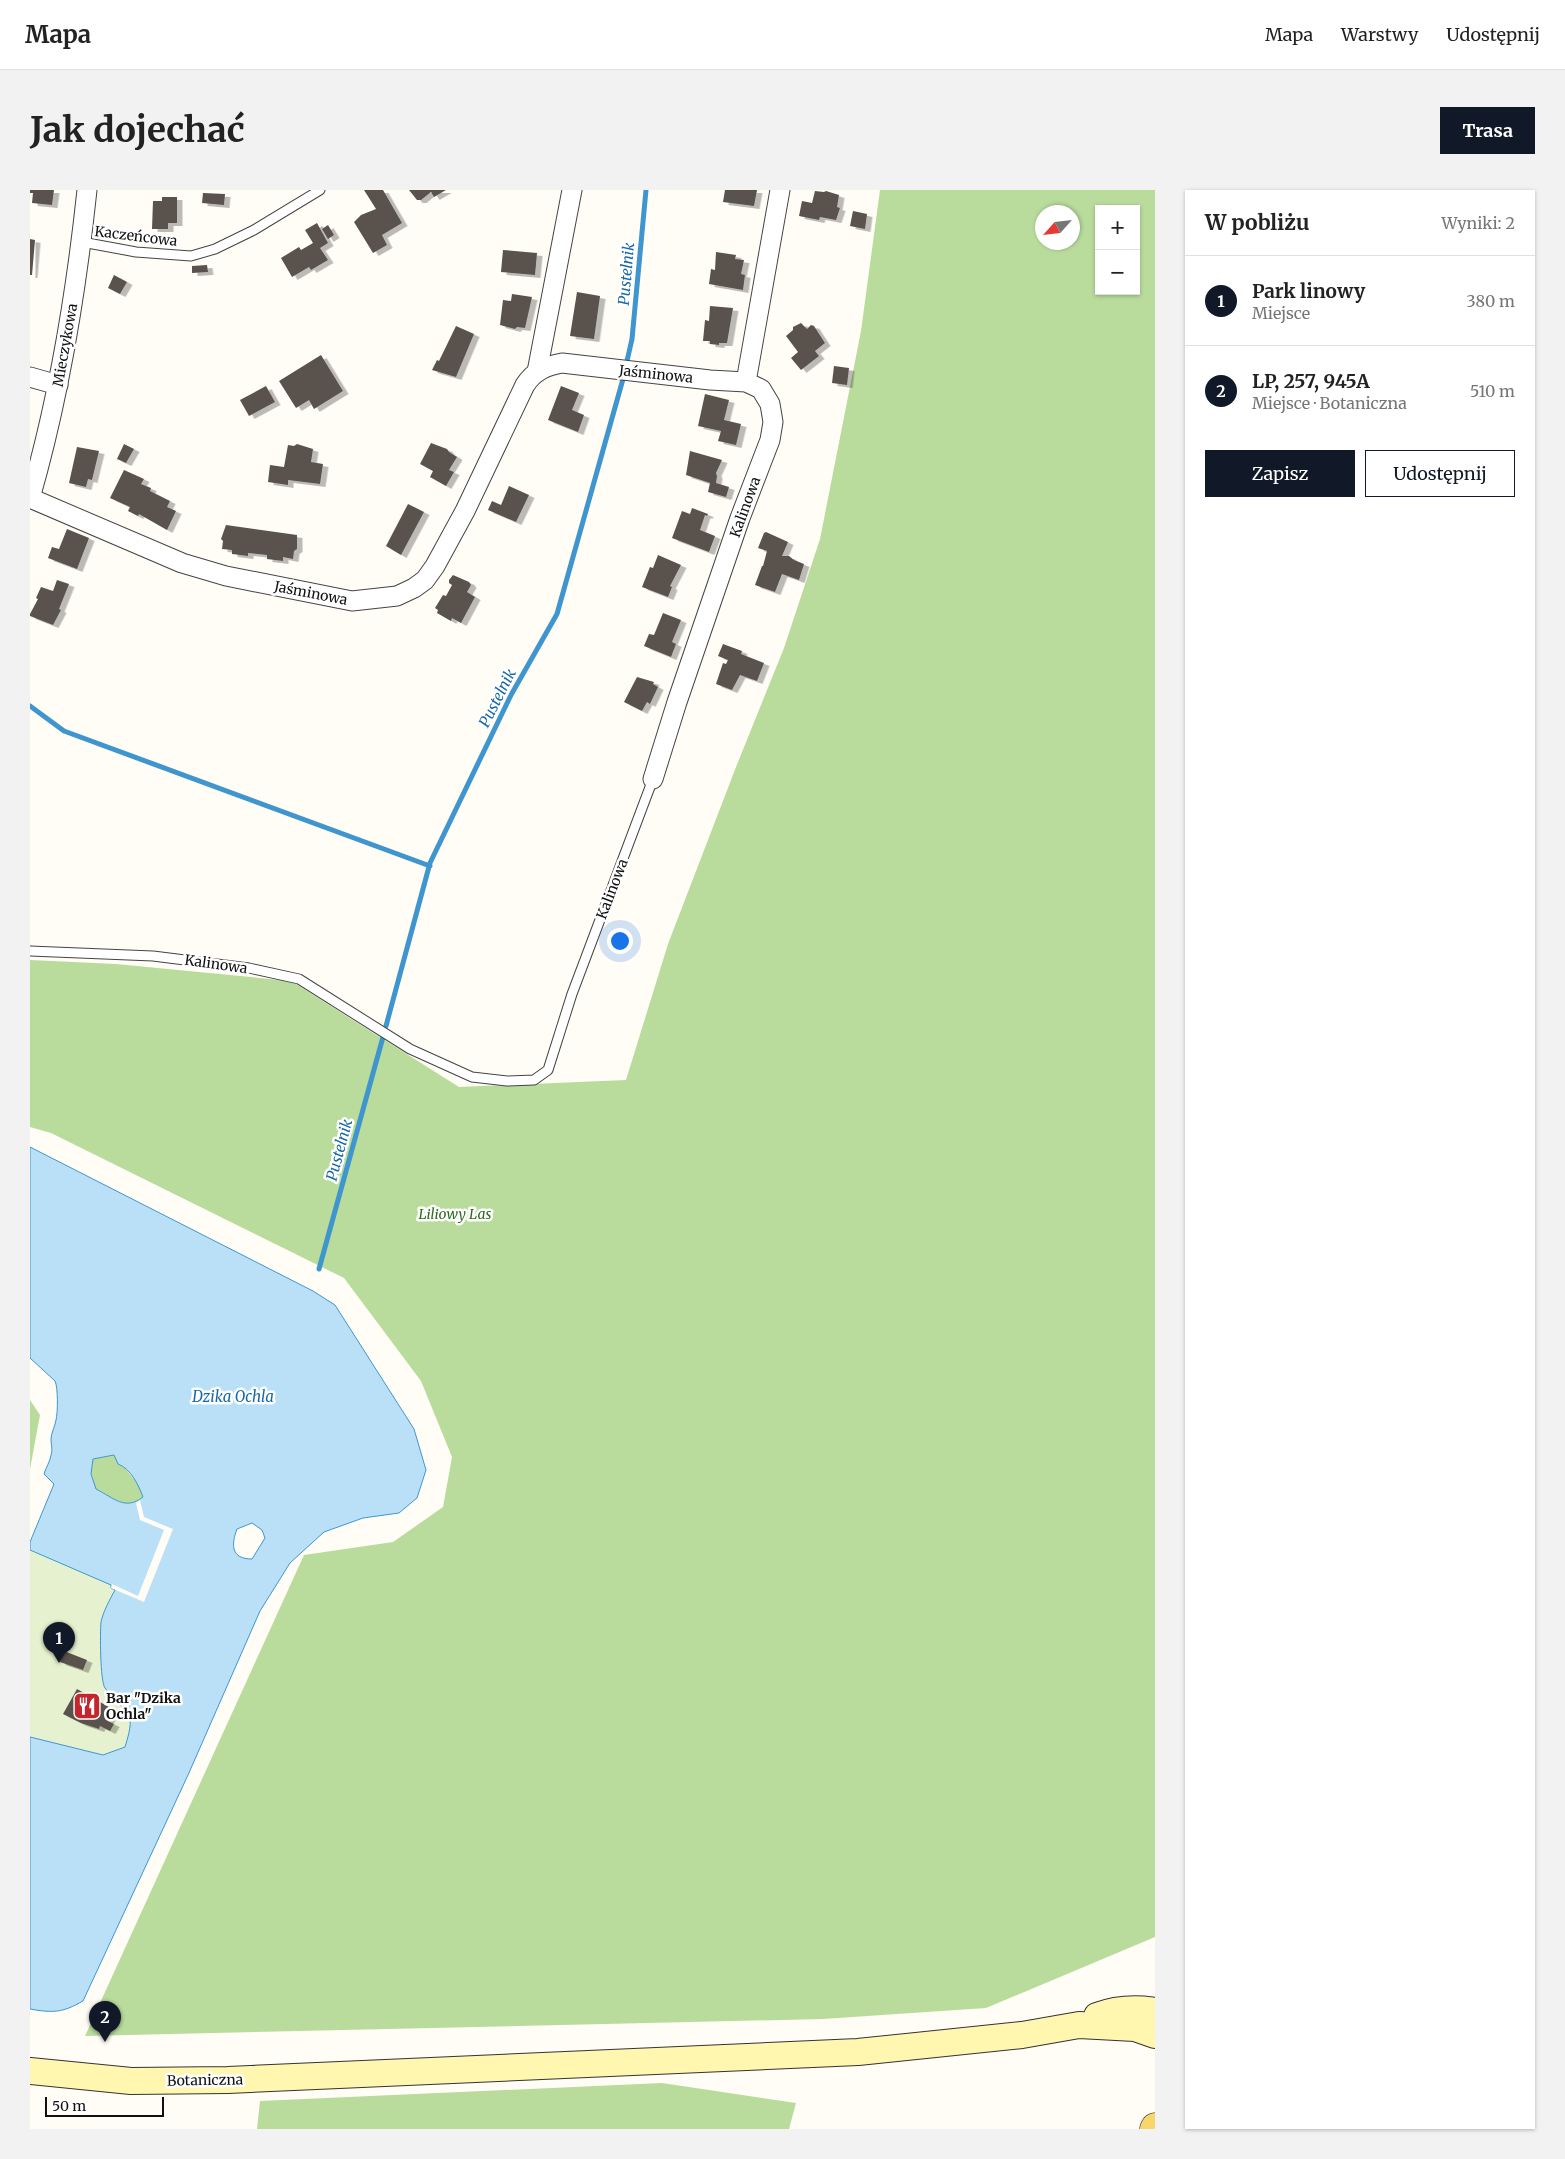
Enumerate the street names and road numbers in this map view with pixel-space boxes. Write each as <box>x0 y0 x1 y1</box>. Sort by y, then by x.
street label: Kaczeńcowa <box>94 222 179 250</box>
street label: Mieczykowa <box>49 301 81 388</box>
street label: Jaśminowa <box>617 361 694 387</box>
street label: Kalinowa <box>726 474 764 540</box>
street label: Jaśminowa <box>272 577 350 609</box>
street label: Kalinowa <box>592 856 632 922</box>
street label: Kalinowa <box>183 951 249 977</box>
street label: Botaniczna <box>167 2070 244 2090</box>

